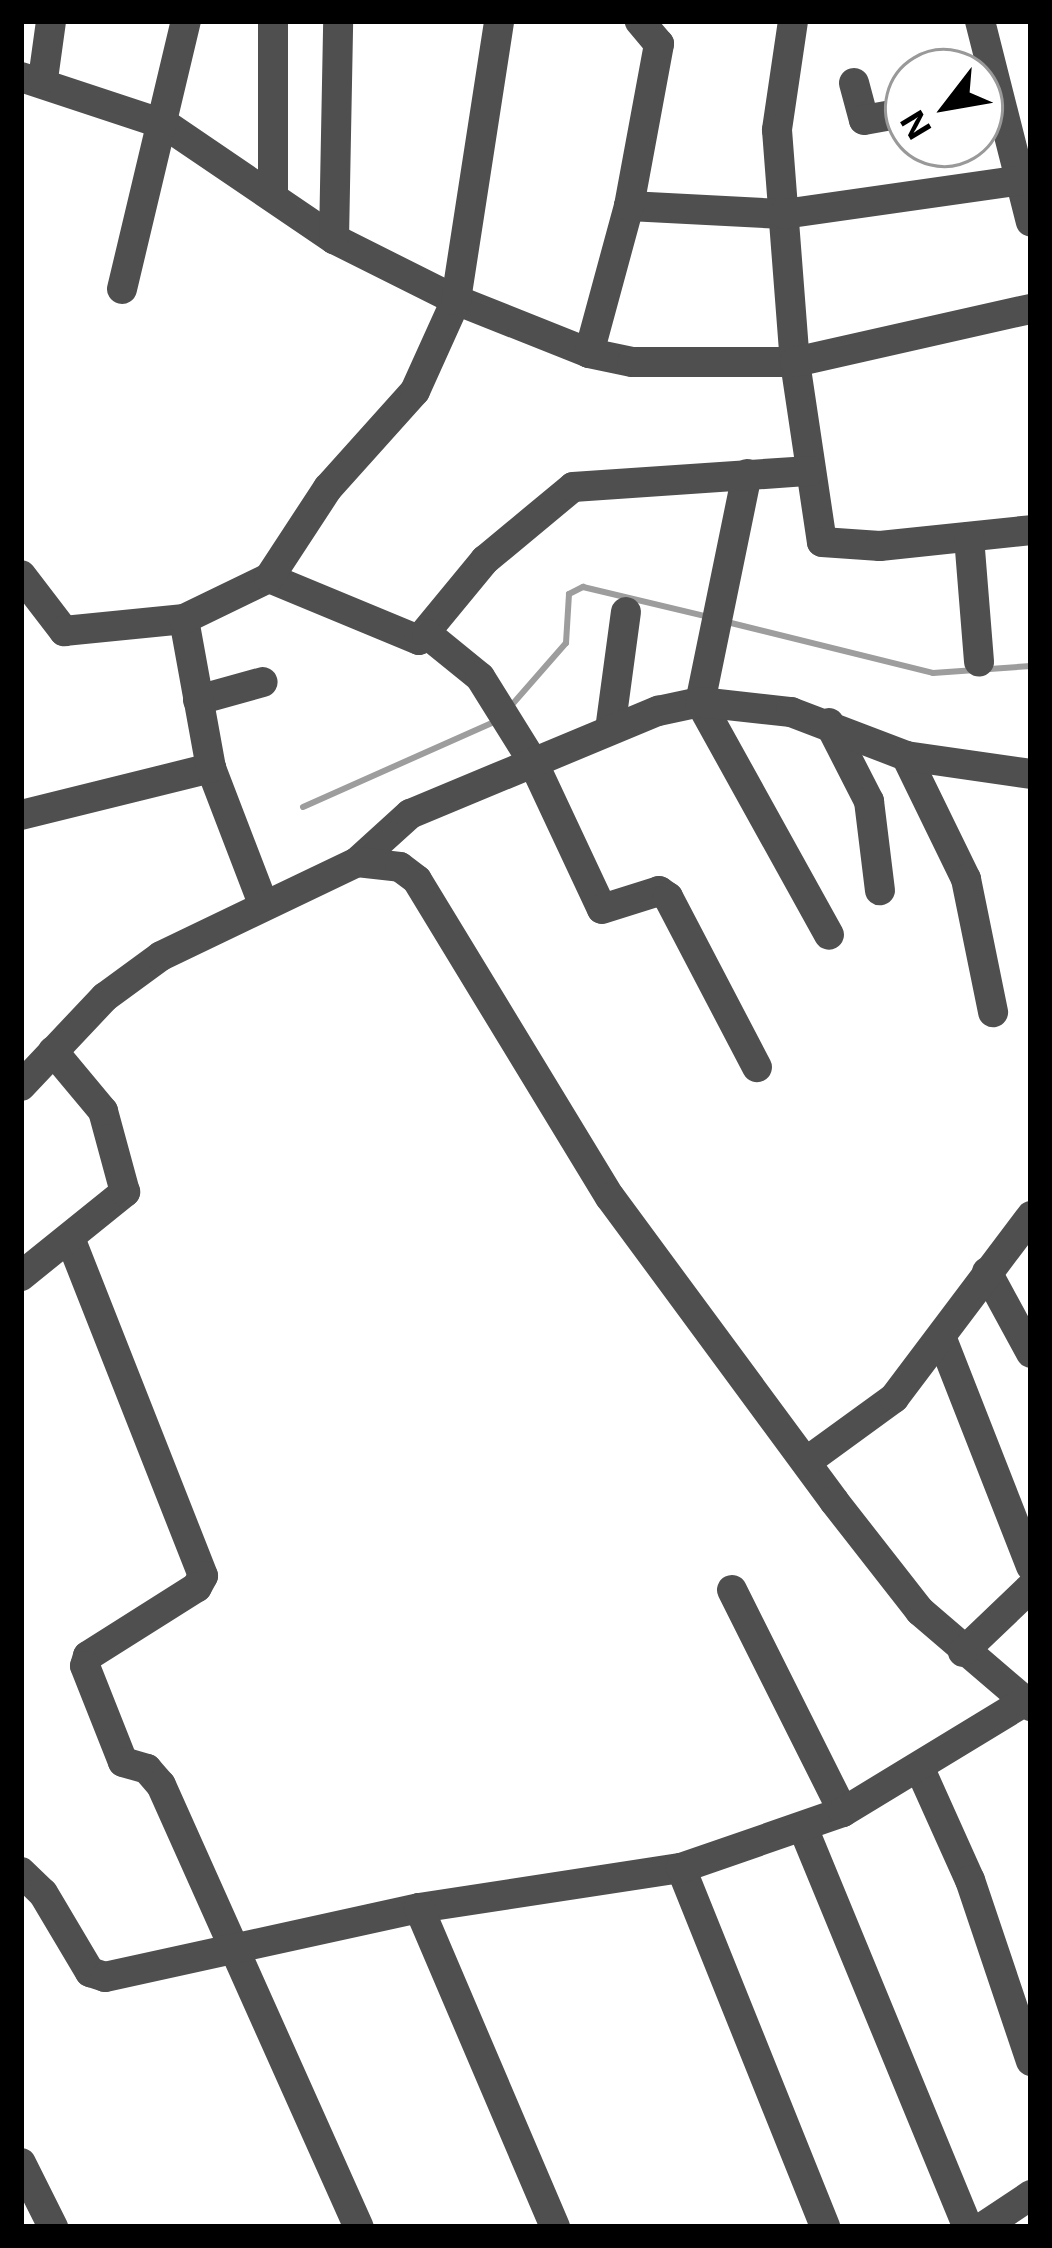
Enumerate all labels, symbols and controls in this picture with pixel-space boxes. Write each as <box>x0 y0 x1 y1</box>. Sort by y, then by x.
north arrow <box>884 48 1004 168</box>
text: N <box>892 104 939 146</box>

